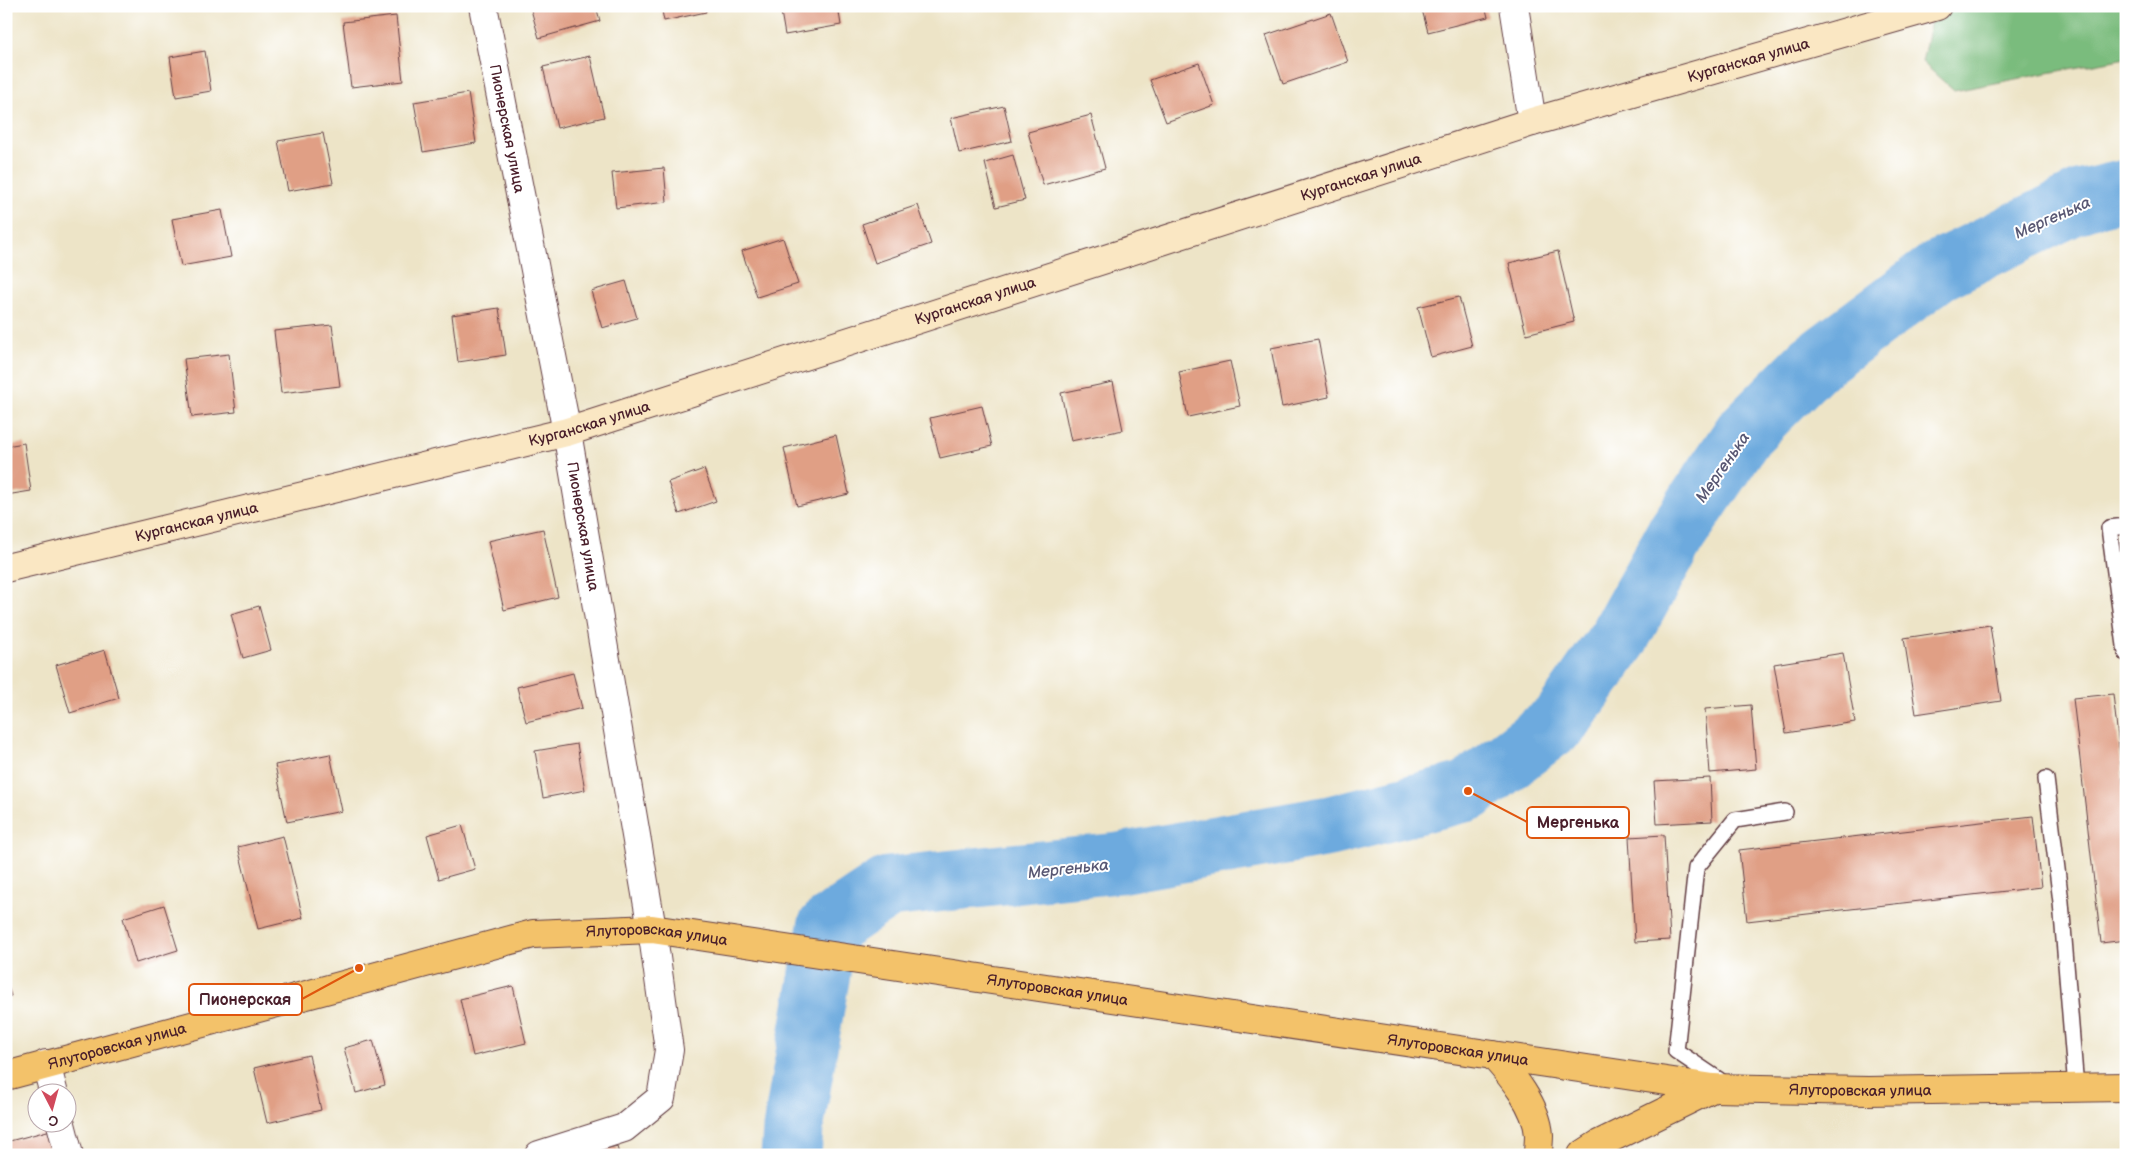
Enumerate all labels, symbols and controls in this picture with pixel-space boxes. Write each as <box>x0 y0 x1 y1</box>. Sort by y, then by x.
street label: Курганская улица <box>1685 34 1812 87</box>
street label: Пионерская улица <box>485 63 529 195</box>
street label: Курганская улица <box>1298 149 1424 206</box>
water label: Мергенька <box>2012 193 2094 244</box>
street label: Курганская улица <box>913 273 1038 330</box>
street label: Курганская улица <box>527 397 653 451</box>
water label: Мергенька <box>1692 429 1754 507</box>
street label: Пионерская улица <box>562 460 603 593</box>
street label: Курганская улица <box>133 498 260 546</box>
callout: Мергенька <box>1527 807 1629 838</box>
text: Мергенька <box>1537 814 1620 833</box>
water label: Мергенька <box>1027 856 1110 883</box>
street label: Ялуторовская улица <box>585 920 729 950</box>
street label: Ялуторовская улица <box>986 970 1130 1010</box>
callout: Пионерская <box>189 984 302 1015</box>
text: Пионерская <box>199 991 291 1010</box>
street label: Ялуторовская улица <box>46 1019 189 1074</box>
street label: Ялуторовская улица <box>1386 1030 1530 1070</box>
street label: Ялуторовская улица <box>1789 1080 1932 1101</box>
north arrow <box>28 1084 78 1134</box>
text: С <box>47 1111 59 1129</box>

